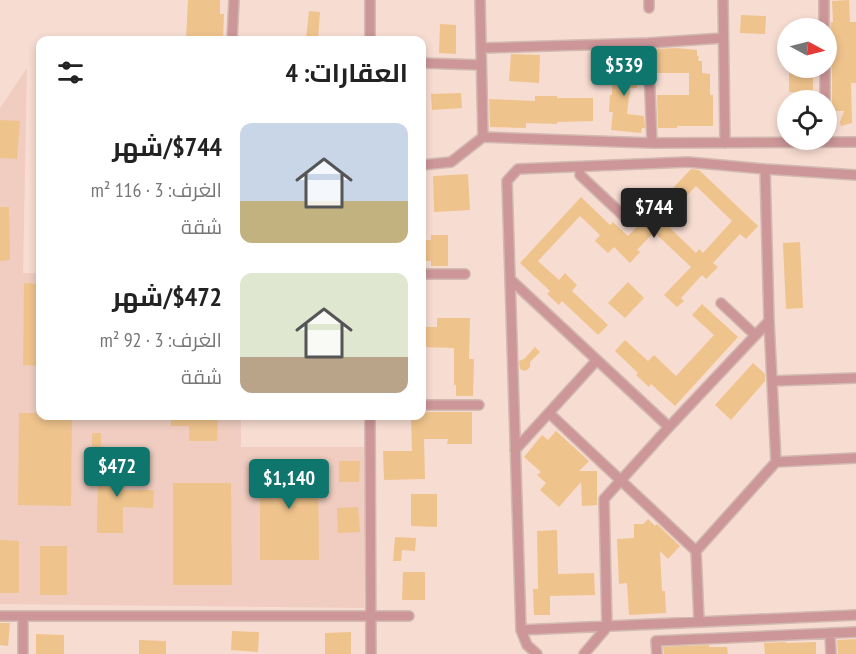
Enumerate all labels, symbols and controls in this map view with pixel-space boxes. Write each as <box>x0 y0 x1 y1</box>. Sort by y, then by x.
north arrow <box>777 18 837 78</box>
map controls <box>777 18 837 150</box>
pin: $539 <box>588 46 660 97</box>
text: $539 <box>605 52 643 78</box>
icon: filters <box>54 56 87 89</box>
text: العقارات: 4 <box>286 56 408 89</box>
button: locate <box>777 90 837 150</box>
text: $744/شهر <box>112 130 222 163</box>
icon: home <box>288 147 360 219</box>
text: الغرف: 3 · 116 m² <box>91 177 222 203</box>
pin: $744 <box>618 188 690 239</box>
text: $744 <box>635 194 673 220</box>
text: شقة <box>181 214 222 240</box>
text: $472/شهر <box>112 280 222 313</box>
icon: home <box>288 297 360 369</box>
text: الغرف: 3 · 92 m² <box>100 327 222 353</box>
text: شقة <box>181 364 222 390</box>
pin: $472 <box>81 447 153 498</box>
text: $472 <box>98 453 136 479</box>
pin: $1,140 <box>240 459 338 510</box>
text: $1,140 <box>263 465 315 491</box>

